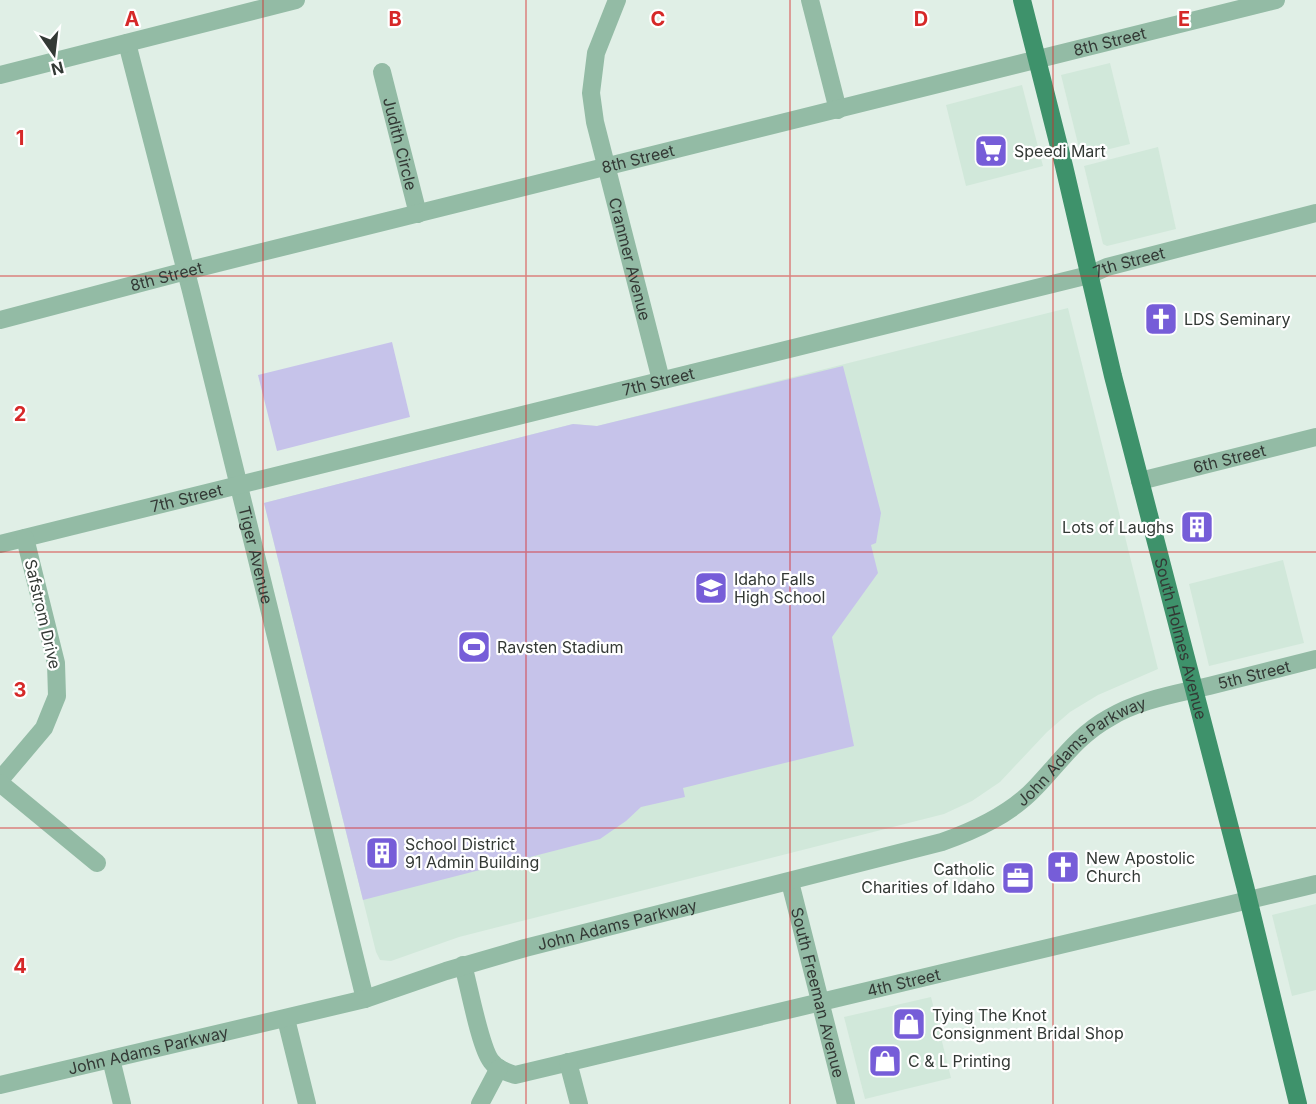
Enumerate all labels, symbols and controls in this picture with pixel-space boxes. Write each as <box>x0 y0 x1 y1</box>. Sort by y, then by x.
text: A <box>125 7 140 31</box>
text: B <box>388 7 402 31</box>
text: C <box>651 7 665 31</box>
text: D <box>914 7 928 31</box>
text: E <box>1178 7 1190 31</box>
street label: 8th Street <box>1071 23 1148 60</box>
north arrow <box>24 24 84 84</box>
text: N <box>49 57 66 80</box>
street label: Judith Circle <box>379 95 422 192</box>
text: 1 <box>16 126 24 150</box>
supermarket icon: Speedi Mart <box>973 133 1009 169</box>
street label: 8th Street <box>599 140 676 177</box>
place label: Speedi Mart <box>1014 141 1106 161</box>
street label: Cranmer Avenue <box>605 195 655 323</box>
street label: 7th Street <box>1090 242 1167 282</box>
street label: 8th Street <box>128 257 205 295</box>
church icon: LDS Seminary <box>1143 301 1179 337</box>
place label: LDS Seminary <box>1184 309 1291 329</box>
street label: 7th Street <box>620 363 696 400</box>
text: 2 <box>14 402 26 426</box>
street label: 6th Street <box>1191 440 1268 477</box>
street label: 7th Street <box>148 479 224 516</box>
street label: Tiger Avenue <box>234 504 278 606</box>
building icon: Lots of Laughs <box>1179 509 1215 545</box>
place label: Lots of Laughs <box>1062 517 1174 537</box>
street label: South Holmes Avenue <box>1150 555 1211 722</box>
street label: Safstrom Drive <box>21 557 65 671</box>
place label: Idaho Falls High School <box>734 569 825 607</box>
school or university icon: Idaho Falls High School <box>693 570 729 606</box>
sports icon: Ravsten Stadium <box>456 629 492 665</box>
place label: Ravsten Stadium <box>497 637 623 657</box>
street label: 5th Street <box>1216 656 1292 693</box>
text: 3 <box>14 678 26 702</box>
street label: John Adams Parkway <box>1013 692 1149 810</box>
place label: School District 91 Admin Building <box>405 834 539 872</box>
building icon: School District 91 Admin Building <box>364 835 400 871</box>
place label: New Apostolic Church <box>1086 848 1195 886</box>
church icon: New Apostolic Church <box>1045 849 1081 885</box>
place label: Catholic Charities of Idaho <box>861 859 995 897</box>
office icon: Catholic Charities of Idaho <box>1000 860 1036 896</box>
street label: John Adams Parkway <box>535 895 699 954</box>
street label: South Freeman Avenue <box>787 905 849 1080</box>
text: 4 <box>13 954 27 978</box>
street label: 4th Street <box>865 964 942 1001</box>
place label: Tying The Knot Consignment Bridal Shop <box>932 1005 1124 1043</box>
shop icon: Tying The Knot Consignment Bridal Shop <box>891 1006 927 1042</box>
street label: John Adams Parkway <box>66 1022 230 1079</box>
shop icon: C & L Printing <box>867 1043 903 1079</box>
place label: C & L Printing <box>908 1051 1011 1071</box>

